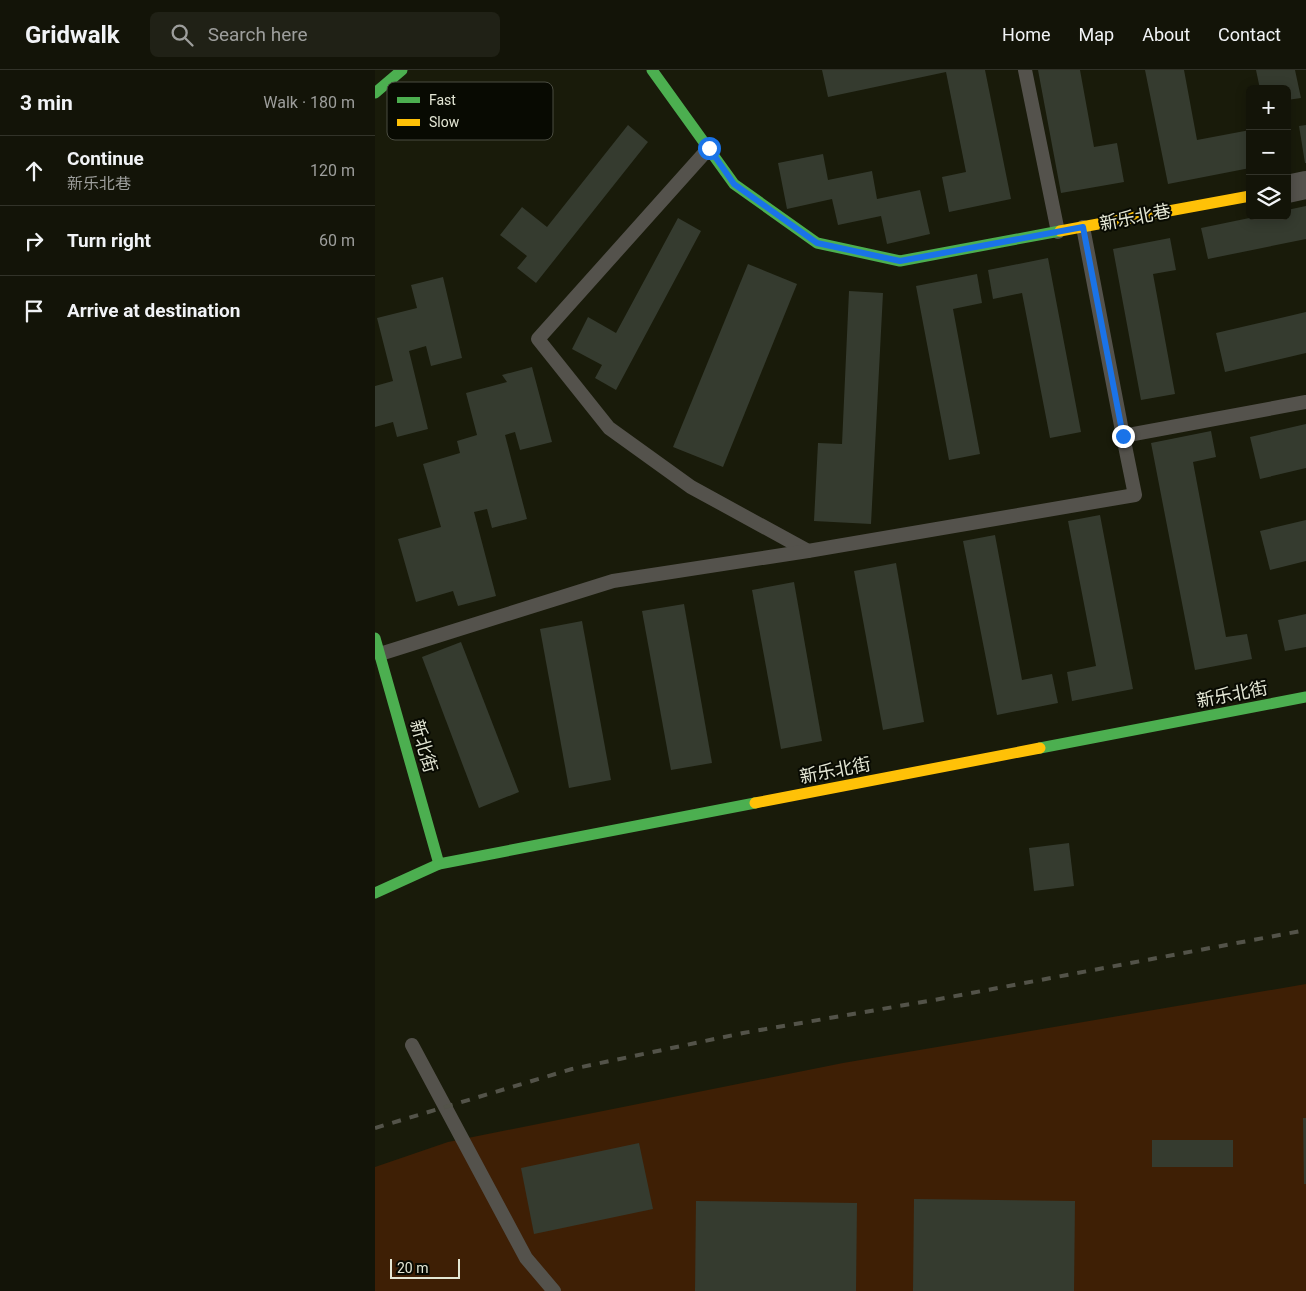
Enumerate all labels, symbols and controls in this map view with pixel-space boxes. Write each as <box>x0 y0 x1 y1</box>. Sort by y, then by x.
search box <box>150 12 500 57</box>
text: Gridwalk <box>25 21 120 49</box>
icon: search <box>168 21 196 49</box>
text: Search here <box>208 23 308 46</box>
text: Home <box>1002 24 1051 45</box>
text: Map <box>1079 24 1114 45</box>
text: About <box>1142 24 1190 45</box>
text: Contact <box>1218 24 1281 45</box>
legend <box>387 82 553 140</box>
map controls <box>1246 85 1291 220</box>
button: + <box>1246 85 1291 130</box>
text: 3 min <box>20 91 73 115</box>
text: Fast <box>429 92 456 108</box>
text: Walk · 180 m <box>263 93 355 112</box>
text: Slow <box>429 114 460 130</box>
button: − <box>1246 130 1291 175</box>
route start <box>698 137 721 160</box>
text: Continue <box>67 147 144 170</box>
icon: ahead <box>20 157 48 185</box>
text: 120 m <box>310 161 355 180</box>
text: 新乐北巷 <box>67 174 131 193</box>
button: layers <box>1246 175 1291 220</box>
street label: 新乐北巷 <box>1098 200 1172 234</box>
icon: right <box>20 227 48 255</box>
text: Turn right <box>67 229 151 252</box>
text: 60 m <box>319 231 355 250</box>
icon: arrive <box>20 297 48 325</box>
text: Arrive at destination <box>67 299 240 322</box>
route end <box>1112 425 1135 448</box>
street label: 新乐北街 <box>1195 677 1269 711</box>
street label: 新北街 <box>406 717 442 775</box>
street label: 新乐北街 <box>798 753 872 787</box>
scale bar <box>390 1256 460 1279</box>
text: 20 m <box>397 1260 429 1276</box>

